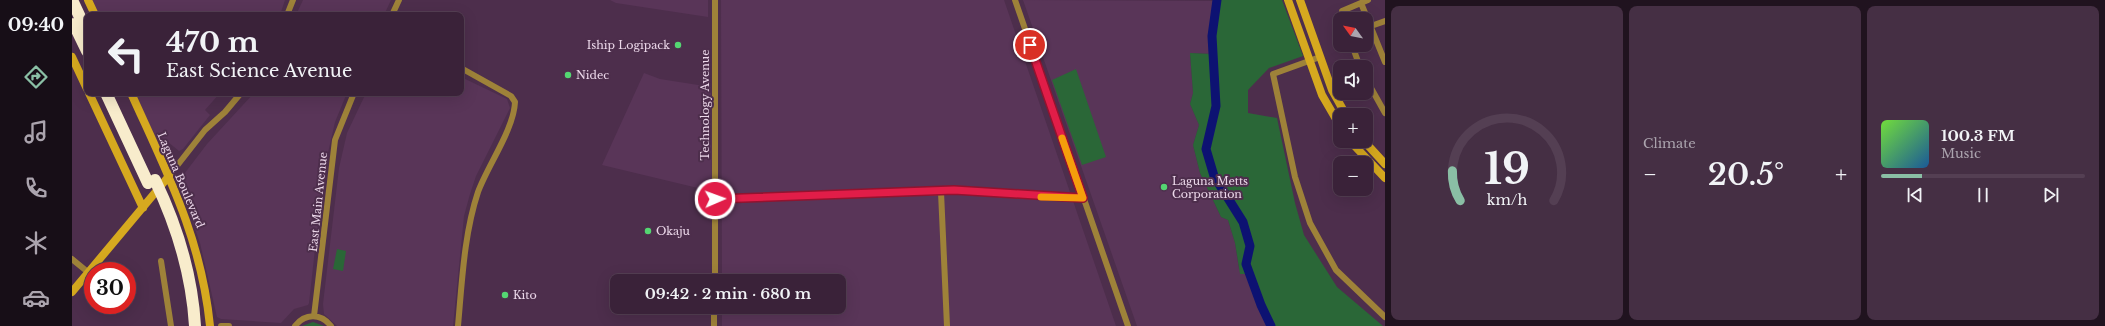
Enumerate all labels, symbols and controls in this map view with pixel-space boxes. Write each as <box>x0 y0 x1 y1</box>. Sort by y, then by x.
north arrow <box>1333 12 1373 52</box>
map controls <box>1333 12 1373 196</box>
text: 09:40 <box>8 14 64 36</box>
text: 470 m <box>166 25 259 60</box>
icon: left <box>100 28 152 80</box>
pin <box>1013 28 1047 62</box>
icon: arrive <box>1019 34 1041 56</box>
place label: Iship Logipack <box>587 38 670 52</box>
marker: Iship Logipack <box>673 40 683 50</box>
street label: Technology Avenue <box>698 50 712 160</box>
text: East Science Avenue <box>166 60 352 82</box>
button: sound <box>1333 60 1373 100</box>
icon: directions <box>22 63 50 91</box>
place label: Nidec <box>576 68 609 82</box>
marker: Nidec <box>563 70 573 80</box>
button: + <box>1333 108 1373 148</box>
icon: music <box>22 118 50 146</box>
text: 100.3 FM <box>1941 126 2015 145</box>
street label: Laguna Boulevard <box>154 130 208 231</box>
text: Climate <box>1643 135 1696 152</box>
text: 19 <box>1484 144 1530 195</box>
text: Music <box>1941 145 1981 162</box>
street label: East Main Avenue <box>306 151 330 253</box>
button: − <box>1333 156 1373 196</box>
text: 20.5° <box>1708 156 1784 193</box>
text: − <box>1643 161 1657 188</box>
text: + <box>1835 161 1847 188</box>
icon: phone <box>22 174 50 202</box>
place label: Laguna Metts Corporation <box>1172 174 1248 201</box>
position arrow <box>694 178 736 220</box>
marker: Laguna Metts Corporation <box>1159 182 1169 192</box>
icon: previous <box>1904 184 1926 206</box>
icon: pause <box>1972 184 1994 206</box>
icon: next <box>2040 184 2062 206</box>
text: km/h <box>1487 191 1527 209</box>
place label: Okaju <box>656 224 690 238</box>
marker: Okaju <box>643 226 653 236</box>
icon: climate <box>22 229 50 257</box>
speed limit sign: 30 <box>84 262 136 314</box>
icon: car <box>22 284 50 312</box>
text: 09:42 · 2 min · 680 m <box>645 284 811 303</box>
place label: Kito <box>513 288 537 302</box>
marker: Kito <box>500 290 510 300</box>

